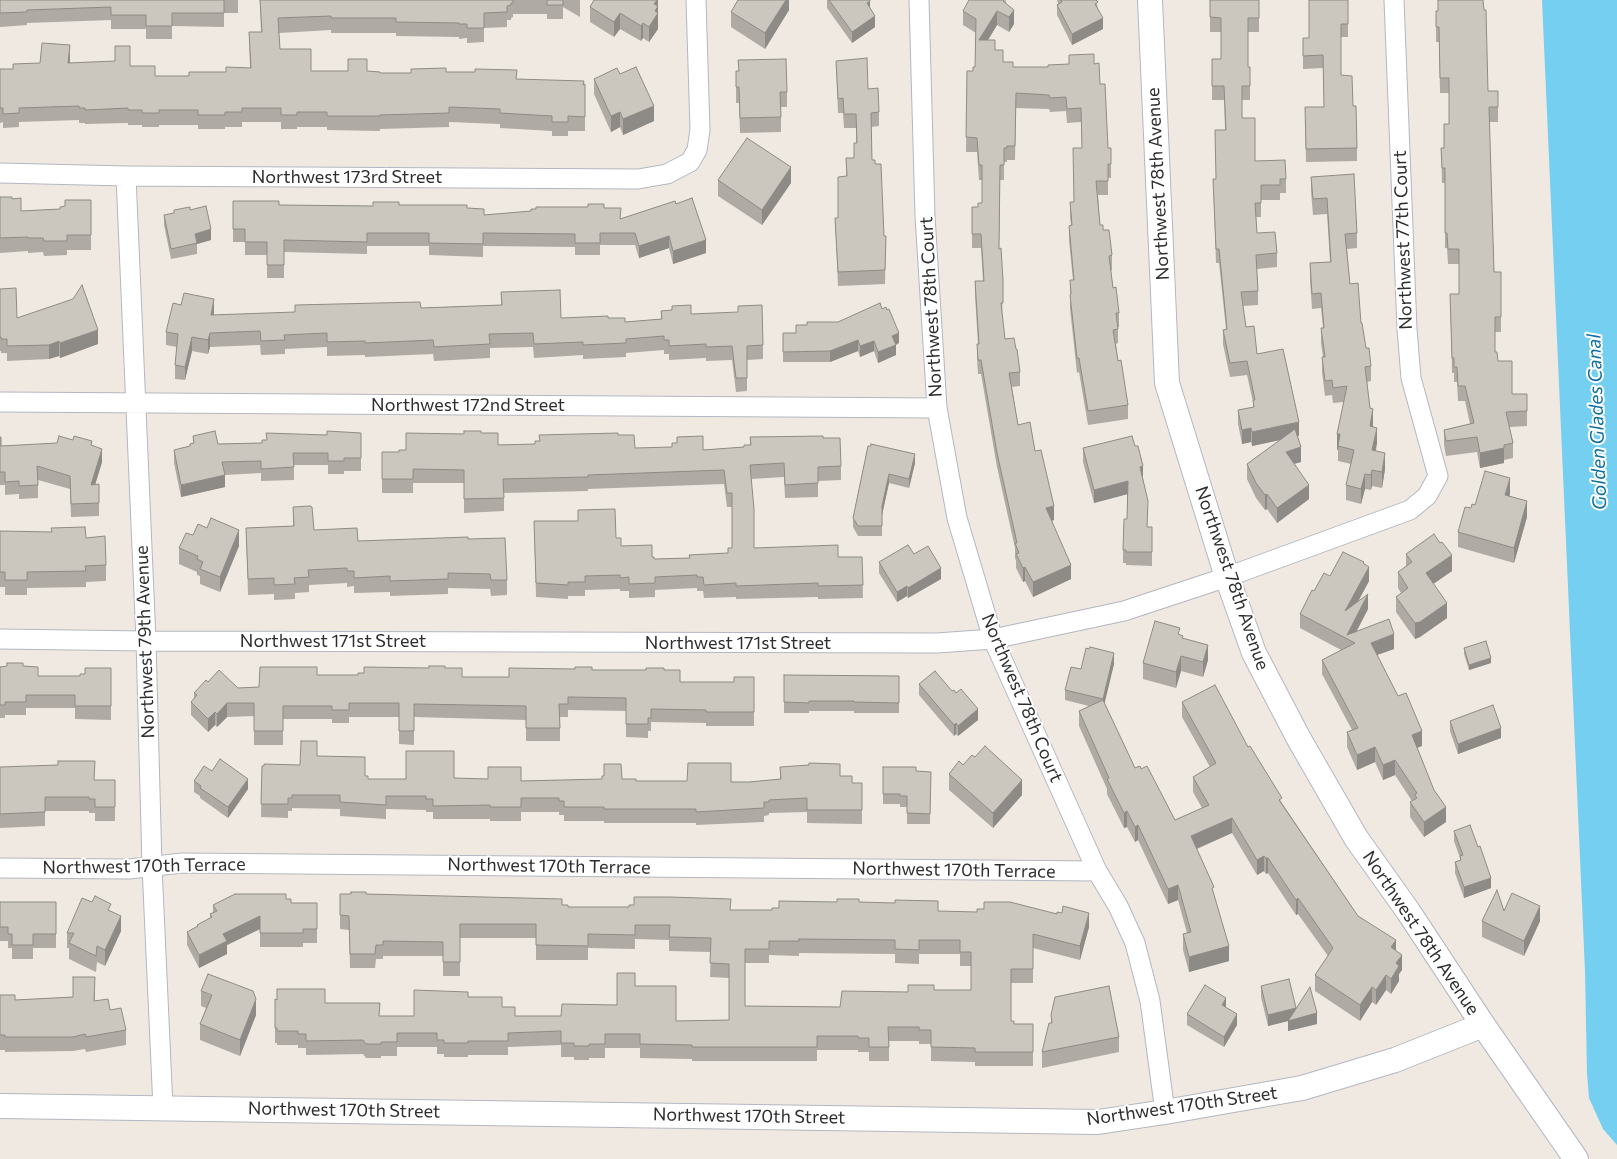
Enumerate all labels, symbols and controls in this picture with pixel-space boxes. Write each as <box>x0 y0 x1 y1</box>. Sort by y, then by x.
street label: Northwest 78th Avenue <box>1142 87 1174 281</box>
street label: Northwest 77th Court <box>1389 150 1417 330</box>
street label: Northwest 173rd Street <box>252 166 442 188</box>
street label: Northwest 78th Court <box>915 216 947 398</box>
water label: Golden Glades Canal <box>1583 334 1611 510</box>
street label: Northwest 172nd Street <box>371 394 565 416</box>
street label: Northwest 78th Avenue <box>1190 483 1274 673</box>
street label: Northwest 79th Avenue <box>131 545 159 739</box>
street label: Northwest 78th Court <box>977 611 1067 785</box>
street label: Northwest 171st Street <box>240 630 426 652</box>
street label: Northwest 171st Street <box>645 632 831 654</box>
street label: Northwest 78th Avenue <box>1358 847 1484 1019</box>
street label: Northwest 170th Terrace <box>42 853 246 879</box>
street label: Northwest 170th Terrace <box>447 853 651 879</box>
street label: Northwest 170th Terrace <box>852 857 1056 883</box>
street label: Northwest 170th Street <box>1085 1082 1279 1130</box>
street label: Northwest 170th Street <box>248 1098 440 1122</box>
street label: Northwest 170th Street <box>653 1104 845 1128</box>

